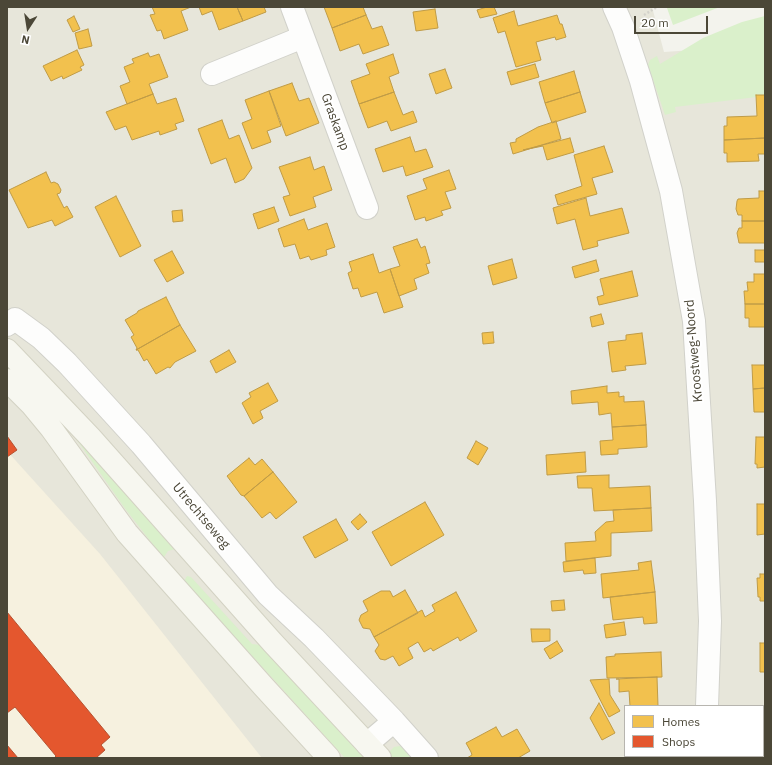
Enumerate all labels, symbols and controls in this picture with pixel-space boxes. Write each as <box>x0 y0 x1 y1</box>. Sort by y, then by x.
north arrow <box>8 8 48 48</box>
scale bar <box>636 8 710 34</box>
text: 20 m <box>641 15 669 30</box>
text: N <box>20 32 31 47</box>
street label: Graskamp <box>317 91 353 153</box>
street label: Kroostweg-Noord <box>682 299 706 403</box>
street label: Utrechtseweg <box>169 480 233 552</box>
legend <box>624 705 764 757</box>
text: Homes <box>662 714 700 729</box>
text: Shops <box>662 734 695 749</box>

